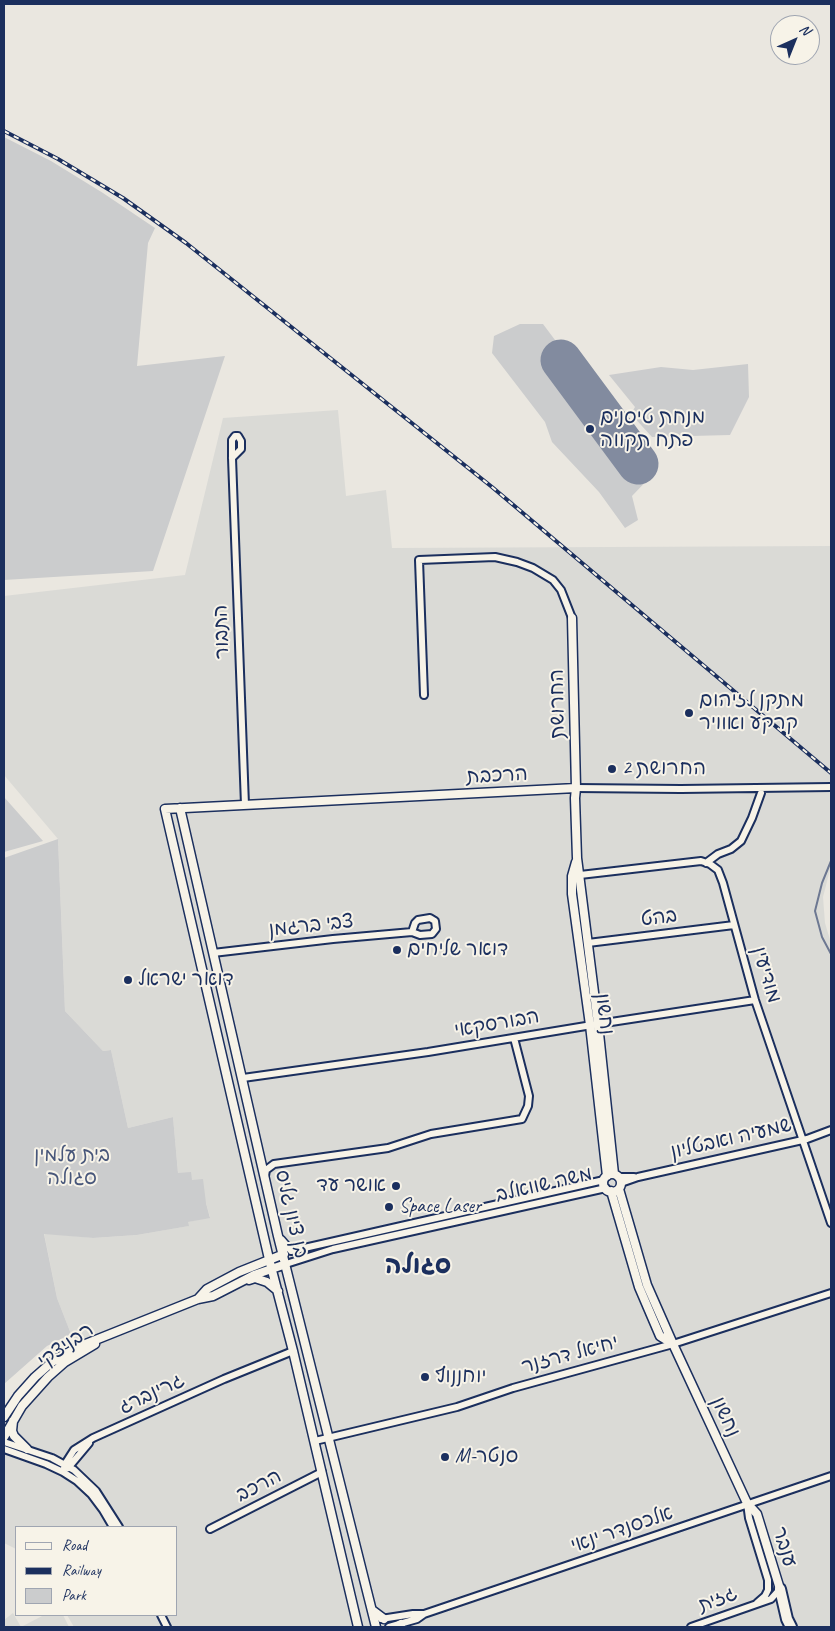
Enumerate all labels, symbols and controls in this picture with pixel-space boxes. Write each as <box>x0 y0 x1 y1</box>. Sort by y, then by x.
north arrow <box>770 15 820 65</box>
text: N <box>796 20 814 39</box>
place label: מנחת טיסנים פתח תקווה <box>600 406 705 453</box>
marker: מנחת טיסנים פתח תקווה <box>584 423 596 435</box>
street label: התבור <box>209 604 235 660</box>
street label: החרושת <box>545 669 571 739</box>
place label: מתקן לזיהום קרקע ואוויר <box>699 689 804 736</box>
marker: מתקן לזיהום קרקע ואוויר <box>683 707 695 719</box>
place label: החרושת 2 <box>622 757 706 781</box>
street label: הרכבת <box>466 762 528 790</box>
marker: החרושת 2 <box>606 763 618 775</box>
street label: בהט <box>640 904 678 932</box>
street label: צבי ברגמן <box>267 910 355 942</box>
place label: דואר שליחים <box>407 938 508 962</box>
marker: דואר שליחים <box>391 944 403 956</box>
street label: מודיעין <box>746 944 786 1006</box>
place label: דואר ישראל <box>138 968 234 992</box>
marker: דואר ישראל <box>122 974 134 986</box>
street label: נחשון <box>590 992 618 1036</box>
street label: הבורסקאי <box>453 1005 541 1043</box>
street label: שמעיה ואבטליון <box>668 1113 794 1165</box>
park label: בית עלמין סגולה <box>34 1144 110 1191</box>
street label: משה שוואלב <box>493 1162 595 1208</box>
street label: בן ציון גליס <box>269 1168 313 1260</box>
place label: אושר עד <box>316 1174 386 1198</box>
marker: אושר עד <box>390 1180 402 1192</box>
place label: Space Laser <box>399 1195 481 1219</box>
marker: Space Laser <box>383 1201 395 1213</box>
district label: סגולה <box>385 1251 451 1281</box>
street label: רבניצקי <box>33 1318 99 1374</box>
street label: יחיאל דרזנר <box>519 1331 621 1379</box>
place label: יוחננוף <box>435 1365 486 1389</box>
street label: גרינברג <box>115 1368 189 1420</box>
marker: יוחננוף <box>419 1371 431 1383</box>
street label: נחשון <box>705 1393 745 1441</box>
place label: M-סנטר <box>455 1445 518 1469</box>
marker: M-סנטר <box>439 1451 451 1463</box>
street label: הרכב <box>232 1464 286 1508</box>
street label: אלכסנדר ינאי <box>568 1501 676 1559</box>
street label: ענבר <box>767 1524 801 1570</box>
legend <box>15 1526 178 1616</box>
text: Road <box>62 1536 87 1555</box>
text: Railway <box>62 1561 101 1580</box>
street label: גזית <box>695 1582 741 1618</box>
text: Park <box>62 1586 86 1605</box>

